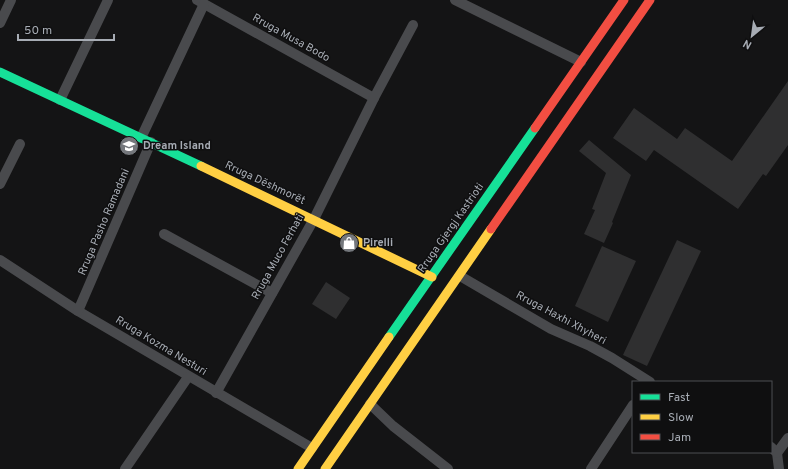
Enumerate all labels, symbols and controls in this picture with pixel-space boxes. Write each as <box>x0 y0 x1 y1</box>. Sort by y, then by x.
street label: Rruga Musa Bodo <box>250 11 332 65</box>
scale bar <box>18 16 114 42</box>
north arrow <box>732 16 772 56</box>
text: 50 m <box>24 23 52 39</box>
text: N <box>741 36 754 52</box>
school or university icon: Dream Island <box>118 135 140 157</box>
place label: Dream Island <box>143 139 211 153</box>
street label: Rruga Dëshmorët <box>223 158 307 208</box>
street label: Rruga Pasho Ramadani <box>75 167 133 277</box>
street label: Rruga Gjergj Kastrioti <box>415 181 487 275</box>
street label: Rruga Muco Ferhati <box>249 212 307 302</box>
shop icon: Pirelli <box>338 232 360 254</box>
place label: Pirelli <box>363 236 393 250</box>
street label: Rruga Haxhi Xhyheri <box>513 288 609 348</box>
street label: Rruga Kozma Nesturi <box>113 313 209 379</box>
legend <box>632 381 772 453</box>
text: Fast <box>668 390 690 406</box>
text: Slow <box>668 410 694 426</box>
text: Jam <box>668 430 691 446</box>

